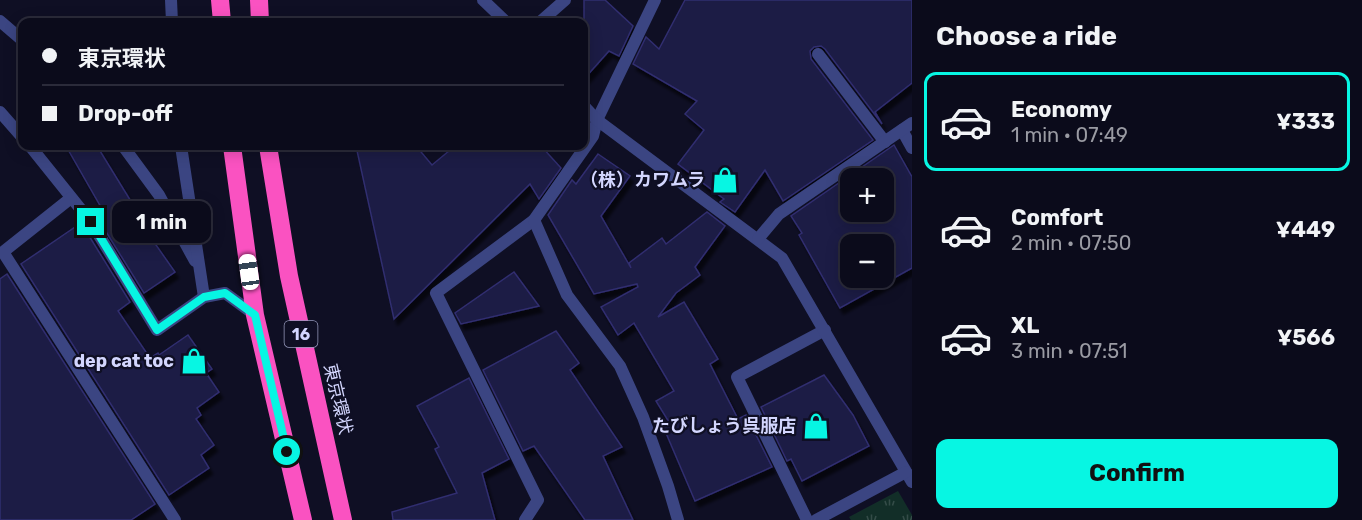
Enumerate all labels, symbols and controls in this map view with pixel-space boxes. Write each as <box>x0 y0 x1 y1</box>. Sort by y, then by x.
text: Choose a ride <box>936 20 1117 52</box>
text: 東京環状 <box>78 45 166 72</box>
icon: car <box>939 95 993 149</box>
text: Economy <box>1011 96 1112 123</box>
text: Drop-off <box>78 100 173 127</box>
text: ¥333 <box>1276 108 1335 135</box>
text: 1 min · 07:49 <box>1011 123 1128 147</box>
shop icon: （株）カワムラ <box>710 165 740 195</box>
map controls <box>840 168 894 288</box>
button: + <box>840 168 894 222</box>
place label: （株）カワムラ <box>580 169 705 191</box>
callout: 1 min <box>112 201 211 243</box>
icon: car <box>939 203 993 257</box>
text: Comfort <box>1011 204 1103 231</box>
route end <box>77 208 104 235</box>
text: 1 min <box>136 210 187 234</box>
text: ¥449 <box>1276 216 1335 243</box>
text: 2 min · 07:50 <box>1011 231 1131 255</box>
button: − <box>840 234 894 288</box>
car <box>238 253 260 291</box>
icon: car <box>939 311 993 365</box>
text: XL <box>1011 312 1039 339</box>
road number: 16 <box>284 321 318 347</box>
text: ¥566 <box>1277 324 1335 351</box>
text: 3 min · 07:51 <box>1011 339 1127 363</box>
shop icon: dep cat toc <box>179 346 209 376</box>
place label: dep cat toc <box>74 350 174 372</box>
street label: 東京環状 <box>319 361 357 437</box>
shop icon: たびしょう呉服店 <box>801 411 831 441</box>
place label: たびしょう呉服店 <box>652 415 796 437</box>
route start <box>273 438 300 465</box>
button: Confirm <box>936 439 1338 508</box>

